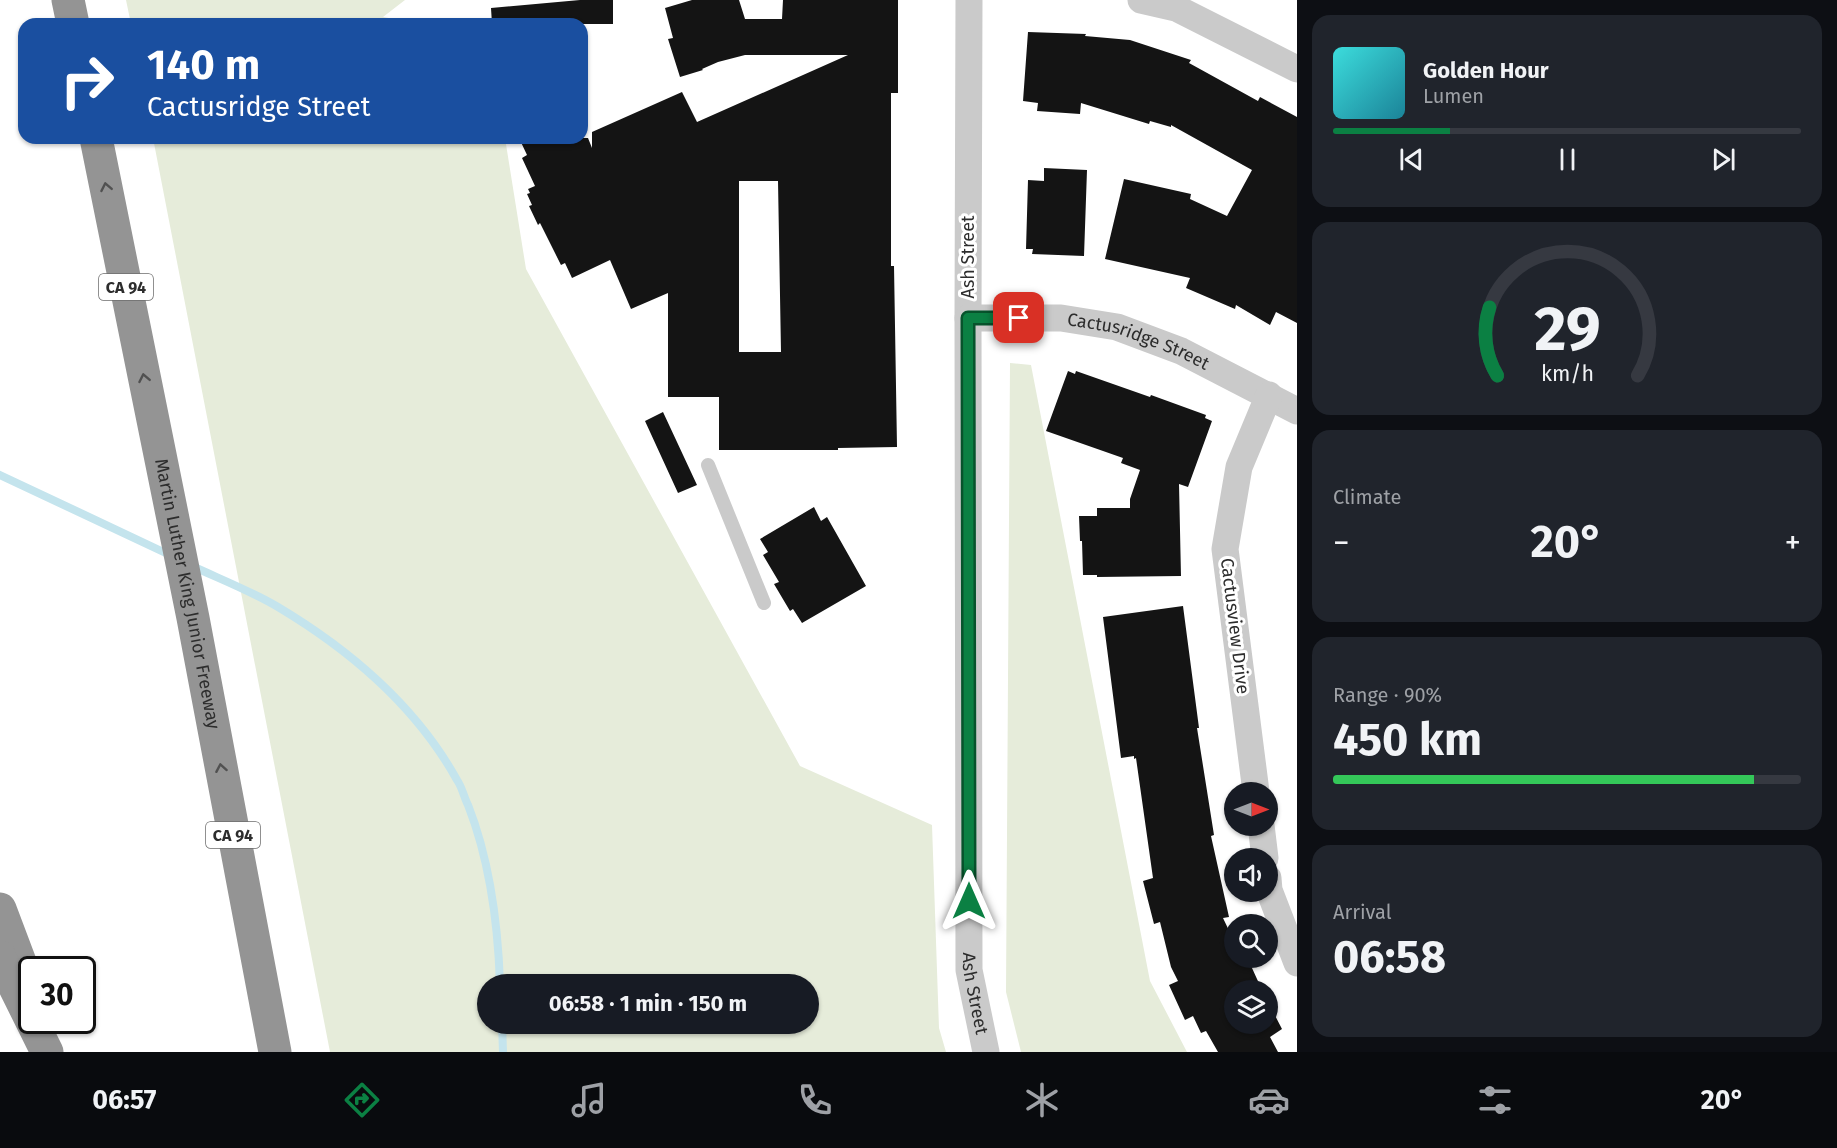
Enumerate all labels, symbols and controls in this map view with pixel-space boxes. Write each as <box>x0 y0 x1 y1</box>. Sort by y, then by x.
text: 140 m <box>147 40 260 90</box>
icon: right <box>48 42 126 120</box>
text: Golden Hour <box>1423 57 1549 84</box>
text: Lumen <box>1423 84 1484 108</box>
text: Cactusridge Street <box>147 91 370 123</box>
icon: previous <box>1395 143 1428 176</box>
icon: pause <box>1551 143 1584 176</box>
icon: next <box>1707 143 1740 176</box>
one-way arrow <box>100 182 113 192</box>
street label: Ash Street <box>957 215 979 298</box>
road number: CA 94 <box>99 274 153 300</box>
pin <box>993 292 1044 343</box>
text: 29 <box>1534 292 1600 367</box>
icon: arrive <box>1002 301 1035 334</box>
street label: Cactusridge Street <box>1066 308 1214 375</box>
text: km/h <box>1540 361 1594 387</box>
one-way arrow <box>138 373 151 383</box>
street label: Martin Luther King Junior Freeway <box>150 457 225 731</box>
text: Climate <box>1333 485 1401 509</box>
text: 20° <box>1530 515 1604 569</box>
text: − <box>1333 523 1350 563</box>
text: + <box>1785 523 1801 563</box>
street label: Cactusview Drive <box>1216 557 1254 695</box>
text: Range · 90% <box>1333 683 1442 707</box>
text: 450 km <box>1333 713 1482 767</box>
one-way arrow <box>215 763 228 773</box>
north arrow <box>1224 782 1278 836</box>
map controls <box>1224 782 1278 1034</box>
road number: CA 94 <box>206 822 260 848</box>
button: sound <box>1224 848 1278 902</box>
position arrow <box>937 869 1001 933</box>
text: Arrival <box>1333 900 1392 924</box>
button: search <box>1224 914 1278 968</box>
text: 06:58 <box>1333 930 1446 984</box>
street label: Ash Street <box>958 953 993 1037</box>
speed limit sign: 30 <box>18 956 96 1034</box>
button: layers <box>1224 980 1278 1034</box>
text: 06:58 · 1 min · 150 m <box>549 990 747 1017</box>
icon: directions <box>341 1079 383 1121</box>
icon: music <box>568 1079 610 1121</box>
icon: phone <box>794 1079 836 1121</box>
icon: climate <box>1021 1079 1063 1121</box>
icon: car <box>1248 1079 1290 1121</box>
icon: filters <box>1474 1079 1516 1121</box>
text: 06:57 <box>92 1084 156 1116</box>
text: 20° <box>1701 1084 1745 1116</box>

